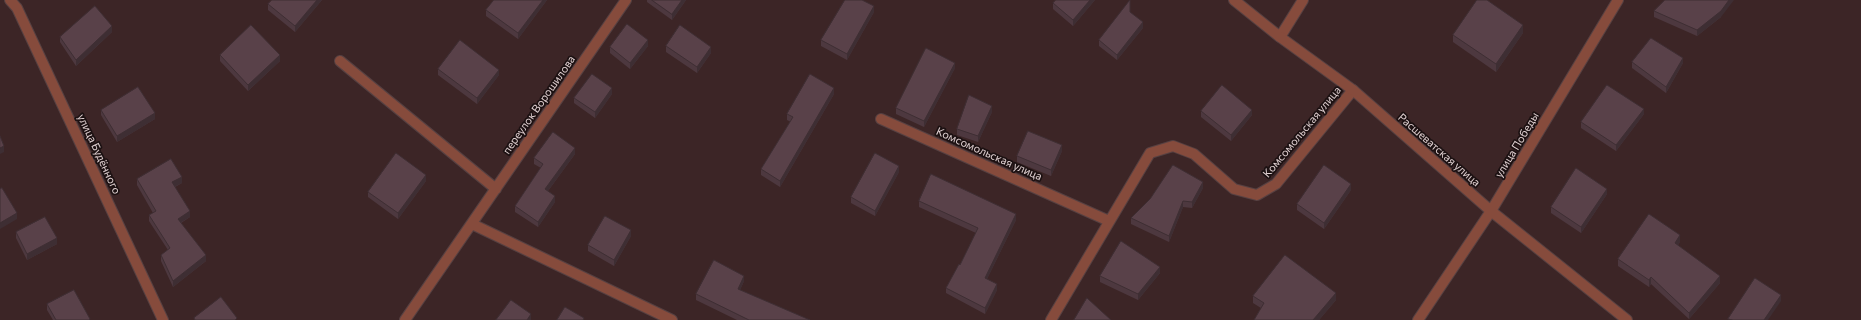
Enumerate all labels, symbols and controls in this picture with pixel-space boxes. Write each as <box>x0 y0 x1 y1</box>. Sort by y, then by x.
street label: переулок Ворошилова <box>500 53 578 157</box>
street label: Комсомольская улица <box>1260 84 1344 180</box>
street label: улица Победы <box>1492 110 1542 180</box>
street label: Расшеватская улица <box>1395 111 1483 189</box>
street label: улица Будённого <box>75 112 123 196</box>
street label: Комсомольская улица <box>934 125 1044 183</box>

